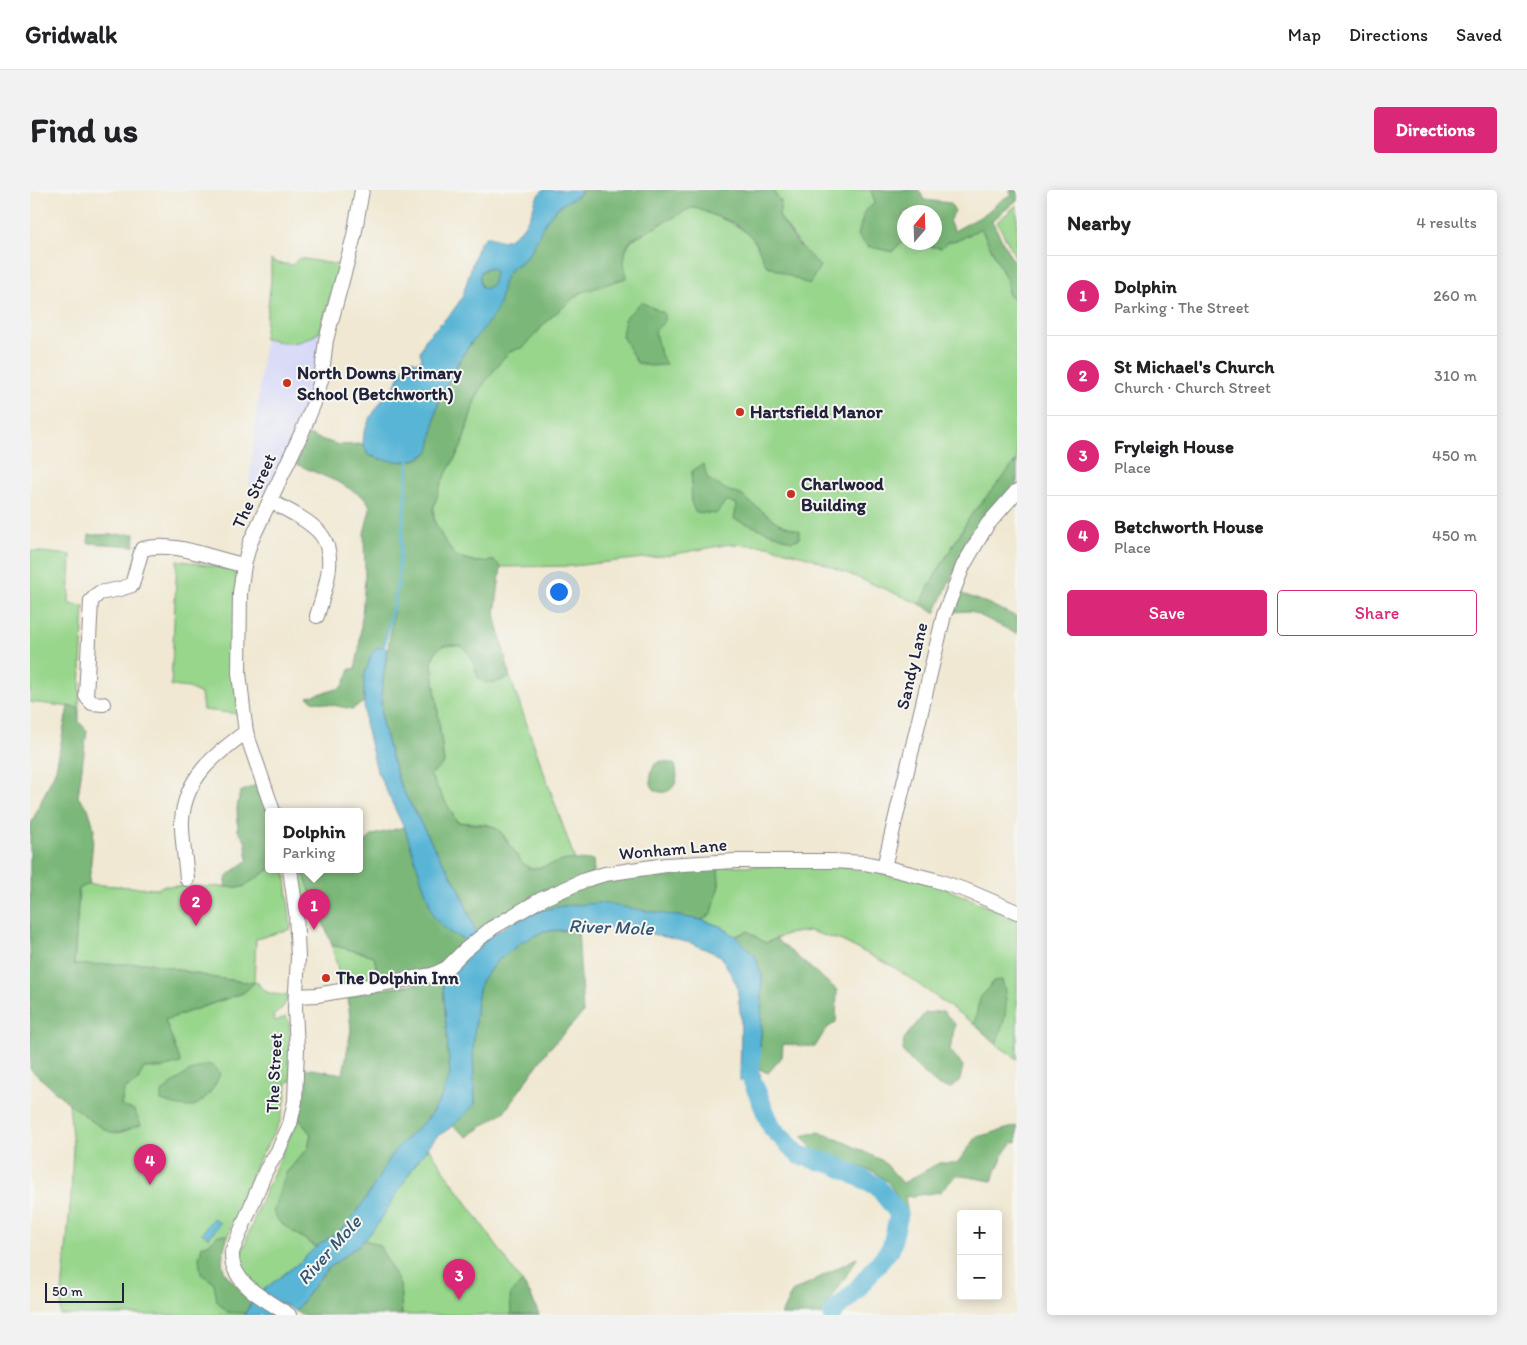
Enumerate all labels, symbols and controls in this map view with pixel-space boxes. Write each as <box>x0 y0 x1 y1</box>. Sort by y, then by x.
text: Gridwalk <box>25 20 117 49</box>
text: Map <box>1288 24 1321 46</box>
text: Directions <box>1349 24 1428 46</box>
text: Saved <box>1456 24 1502 46</box>
button: Directions <box>1374 107 1497 153</box>
text: Find us <box>30 109 138 151</box>
north arrow <box>897 205 942 250</box>
text: Nearby <box>1067 210 1131 235</box>
text: 4 results <box>1416 213 1477 232</box>
text: Dolphin <box>1114 275 1177 298</box>
text: 1 <box>1079 286 1087 305</box>
text: 260 m <box>1433 286 1477 305</box>
text: Parking · The Street <box>1114 298 1249 317</box>
text: St Michael's Church <box>1114 355 1274 378</box>
place label: North Downs Primary School (Betchworth) <box>297 362 462 405</box>
text: 2 <box>1079 366 1087 385</box>
text: 310 m <box>1434 366 1477 385</box>
marker: North Downs Primary School (Betchworth) <box>281 377 293 389</box>
text: Church · Church Street <box>1114 378 1271 397</box>
place label: Hartsfield Manor <box>750 401 883 423</box>
marker: Hartsfield Manor <box>734 406 746 418</box>
text: Fryleigh House <box>1114 435 1234 458</box>
text: 3 <box>1079 446 1087 465</box>
text: 450 m <box>1432 446 1477 465</box>
street label: The Street <box>227 450 281 532</box>
text: Place <box>1114 458 1151 477</box>
place label: Charlwood Building <box>801 473 884 516</box>
marker: Charlwood Building <box>785 488 797 500</box>
text: Betchworth House <box>1114 515 1263 538</box>
text: 4 <box>1078 526 1088 545</box>
text: 450 m <box>1432 526 1477 545</box>
text: Place <box>1114 538 1151 557</box>
your location <box>546 579 572 605</box>
button: Save <box>1067 590 1267 636</box>
button: Share <box>1277 590 1477 636</box>
street label: Sandy Lane <box>891 620 933 712</box>
popup <box>265 808 363 873</box>
text: Dolphin <box>283 820 345 843</box>
street label: Wonham Lane <box>618 833 728 865</box>
text: Parking <box>283 843 335 862</box>
pin: 2 <box>180 885 212 926</box>
pin: 1 <box>298 889 330 930</box>
water label: River Mole <box>568 914 655 940</box>
place label: The Dolphin Inn <box>335 967 459 989</box>
marker: The Dolphin Inn <box>320 972 332 984</box>
street label: The Street <box>261 1032 287 1114</box>
pin: 4 <box>134 1144 166 1185</box>
water label: River Mole <box>292 1210 367 1289</box>
map controls <box>957 1210 1002 1300</box>
button: + <box>957 1210 1002 1255</box>
button: − <box>957 1255 1002 1300</box>
pin: 3 <box>443 1259 475 1300</box>
scale bar <box>45 1280 124 1303</box>
text: 50 m <box>52 1283 83 1300</box>

